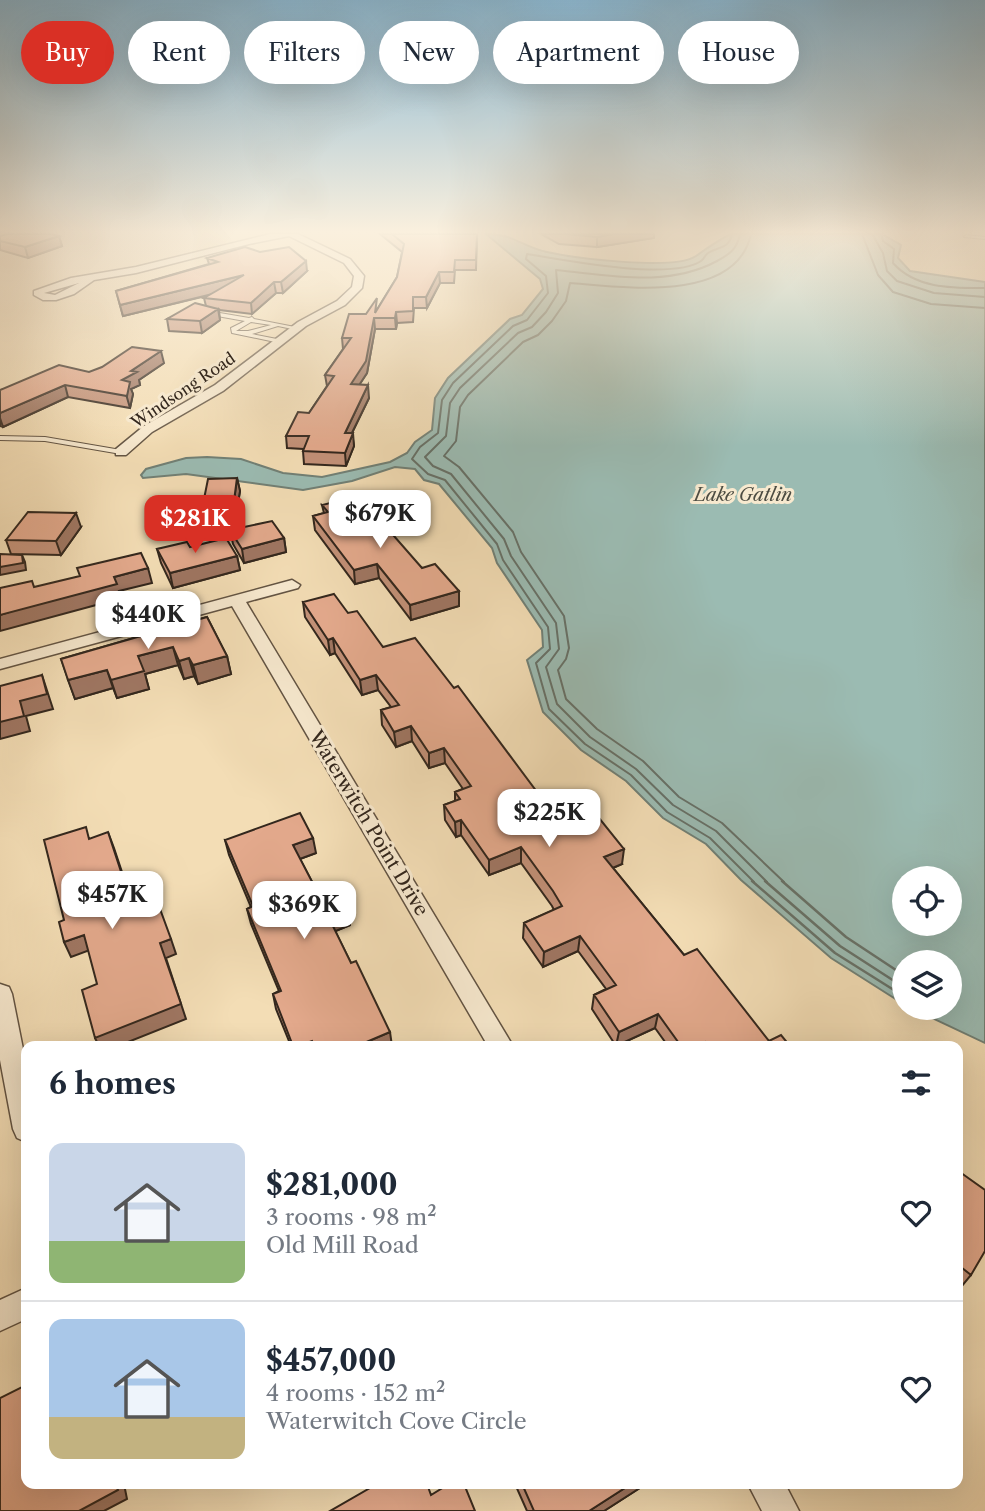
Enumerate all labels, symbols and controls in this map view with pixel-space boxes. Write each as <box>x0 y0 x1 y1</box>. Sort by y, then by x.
chip: Buy <box>21 21 114 84</box>
chip: Rent <box>128 21 230 84</box>
chip: Filters <box>244 21 365 84</box>
chip: New <box>379 21 479 84</box>
chip: Apartment <box>493 21 664 84</box>
chip: House <box>678 21 799 84</box>
street label: Windsong Road <box>126 348 239 433</box>
water label: Lake Gatlin <box>692 484 792 506</box>
pin: $679K <box>331 490 429 550</box>
pin: $281K <box>146 496 244 555</box>
text: $679K <box>345 499 415 527</box>
text: $281K <box>160 504 230 532</box>
pin: $440K <box>99 592 197 651</box>
text: $440K <box>111 600 185 628</box>
street label: Waterwitch Point Drive <box>304 725 434 920</box>
pin: $225K <box>500 790 598 849</box>
text: $225K <box>513 798 585 826</box>
map controls <box>892 866 962 1020</box>
button: locate <box>892 866 962 936</box>
pin: $457K <box>63 872 161 931</box>
text: $457K <box>77 880 147 908</box>
pin: $369K <box>255 881 353 941</box>
text: $369K <box>268 890 340 918</box>
button: layers <box>892 950 962 1020</box>
icon: filters <box>897 1064 935 1102</box>
text: 6 homes <box>49 1065 176 1102</box>
text: $281,000 <box>266 1166 398 1203</box>
icon: home <box>105 1171 189 1255</box>
icon: heart <box>897 1194 935 1232</box>
text: 3 rooms · 98 m² <box>266 1203 437 1231</box>
text: Old Mill Road <box>266 1231 419 1259</box>
text: $457,000 <box>266 1342 396 1379</box>
icon: home <box>105 1347 189 1431</box>
icon: heart <box>897 1370 935 1408</box>
text: 4 rooms · 152 m² <box>266 1379 446 1407</box>
text: Waterwitch Cove Circle <box>266 1407 527 1435</box>

